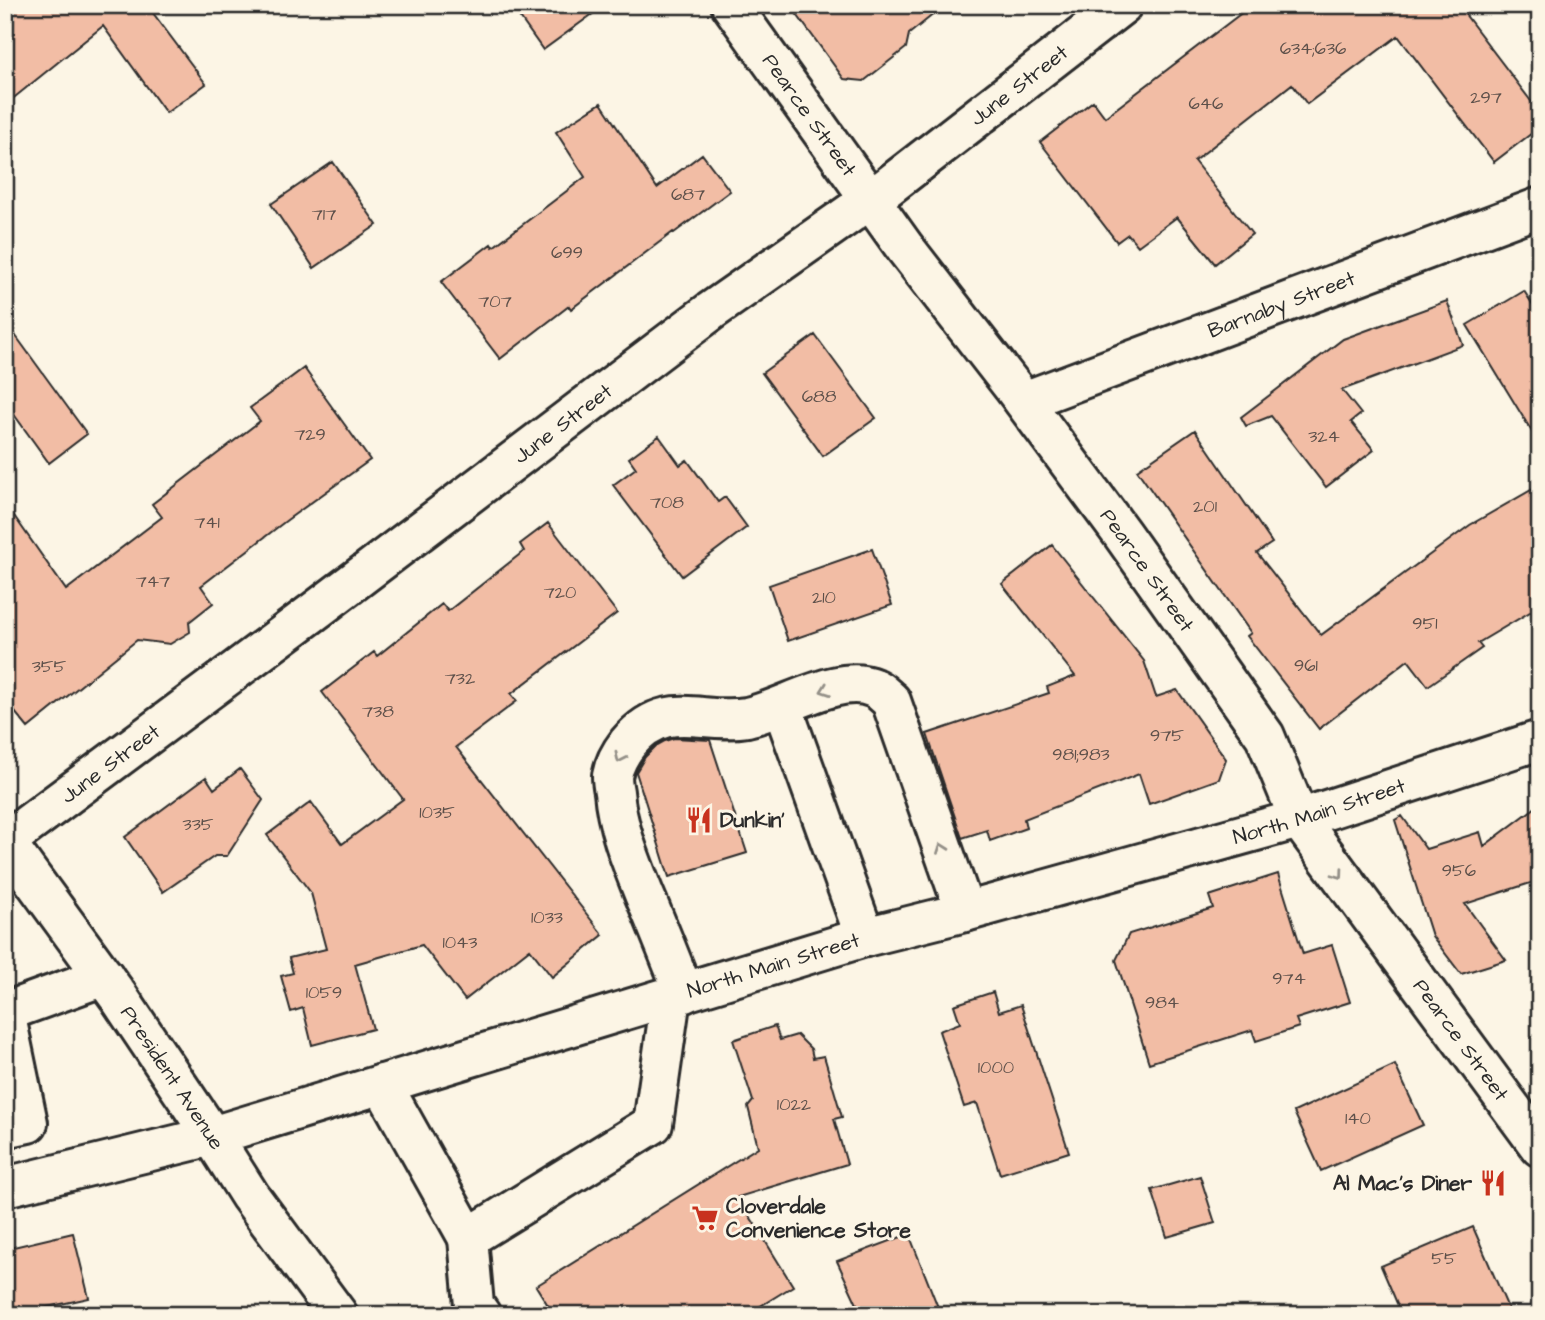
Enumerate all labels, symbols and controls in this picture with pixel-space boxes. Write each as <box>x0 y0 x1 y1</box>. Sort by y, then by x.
house number: 634;636 <box>1280 36 1346 61</box>
street label: June Street <box>964 37 1074 132</box>
street label: Pearce Street <box>756 47 864 183</box>
house number: 297 <box>1470 85 1502 110</box>
house number: 646 <box>1189 91 1223 116</box>
house number: 687 <box>671 182 705 207</box>
house number: 717 <box>312 202 336 227</box>
house number: 699 <box>551 240 583 265</box>
street label: Barnaby Street <box>1204 263 1360 345</box>
house number: 707 <box>478 289 512 314</box>
street label: June Street <box>507 376 618 470</box>
house number: 688 <box>802 384 837 409</box>
house number: 729 <box>294 422 326 447</box>
house number: 324 <box>1308 424 1340 449</box>
house number: 708 <box>650 490 684 515</box>
house number: 201 <box>1193 494 1217 519</box>
street label: Pearce Street <box>1093 503 1201 638</box>
house number: 741 <box>194 510 220 535</box>
house number: 747 <box>136 569 170 594</box>
house number: 720 <box>544 580 576 605</box>
house number: 210 <box>812 585 836 610</box>
house number: 951 <box>1412 611 1438 636</box>
house number: 961 <box>1294 653 1318 678</box>
house number: 355 <box>32 654 67 679</box>
house number: 732 <box>445 666 476 691</box>
one-way arrow <box>819 682 831 696</box>
house number: 738 <box>362 699 394 724</box>
street label: June Street <box>55 717 166 810</box>
house number: 975 <box>1150 723 1184 748</box>
house number: 981;983 <box>1052 742 1110 767</box>
one-way arrow <box>614 751 628 763</box>
street label: North Main Street <box>1230 771 1409 851</box>
house number: 1035 <box>419 800 455 825</box>
restaurant icon: Dunkin' <box>684 805 714 835</box>
place label: Dunkin' <box>720 806 785 835</box>
house number: 335 <box>182 812 214 837</box>
one-way arrow <box>937 842 951 854</box>
house number: 956 <box>1442 858 1476 883</box>
one-way arrow <box>1331 866 1343 879</box>
house number: 1033 <box>531 905 563 930</box>
street label: North Main Street <box>684 925 864 1005</box>
house number: 1043 <box>442 930 478 955</box>
house number: 974 <box>1272 966 1306 991</box>
street label: Pearce Street <box>1407 973 1516 1107</box>
house number: 1059 <box>306 980 342 1005</box>
house number: 984 <box>1145 990 1179 1015</box>
street label: President Avenue <box>114 1000 231 1155</box>
house number: 1000 <box>978 1055 1014 1080</box>
house number: 1022 <box>777 1092 812 1117</box>
house number: 140 <box>1345 1106 1371 1131</box>
restaurant icon: Al Mac's Diner <box>1478 1168 1508 1198</box>
place label: Al Mac's Diner <box>1333 1169 1472 1198</box>
place label: Cloverdale Convenience Store <box>726 1192 911 1245</box>
supermarket icon: Cloverdale Convenience Store <box>690 1203 720 1233</box>
house number: 55 <box>1431 1246 1457 1271</box>

